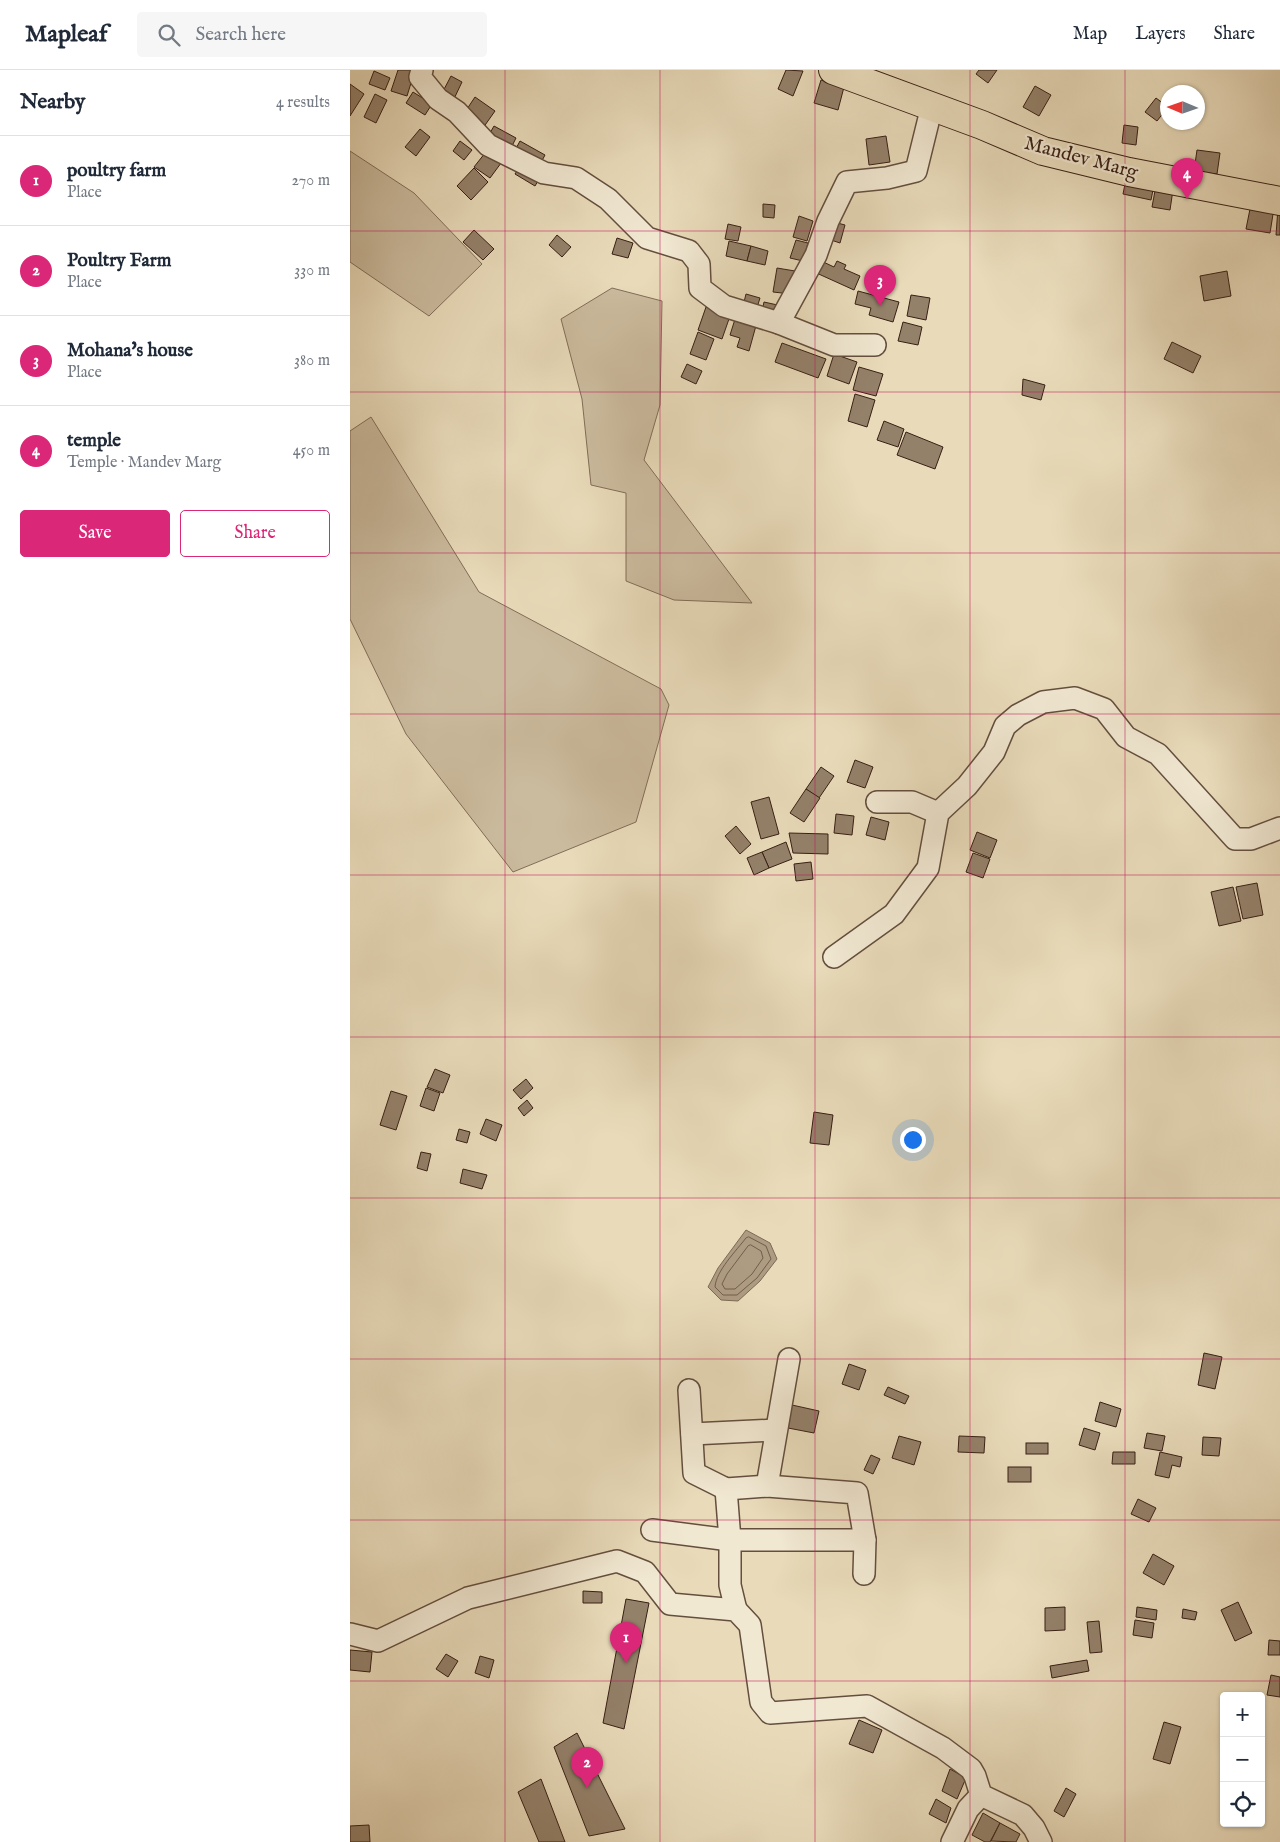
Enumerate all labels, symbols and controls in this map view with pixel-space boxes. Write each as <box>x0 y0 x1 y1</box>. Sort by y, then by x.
search box <box>137 12 487 57</box>
text: Mapleaf <box>25 19 107 50</box>
icon: search <box>155 21 183 49</box>
text: Search here <box>195 23 286 47</box>
text: Map <box>1073 23 1107 46</box>
text: Layers <box>1135 23 1186 46</box>
text: Share <box>1214 23 1255 46</box>
north arrow <box>1160 85 1205 130</box>
text: Nearby <box>20 89 85 116</box>
text: 4 results <box>276 93 330 113</box>
street label: Mandev Marg <box>1021 131 1142 185</box>
pin: 4 <box>1171 158 1203 199</box>
text: poultry farm <box>67 159 166 183</box>
text: 1 <box>33 171 39 191</box>
text: 270 m <box>291 171 330 191</box>
text: Place <box>67 183 102 203</box>
text: Poultry Farm <box>67 249 171 273</box>
text: 2 <box>32 261 40 281</box>
text: 330 m <box>294 261 330 281</box>
pin: 3 <box>864 265 896 306</box>
text: Place <box>67 273 102 293</box>
text: Mohana's house <box>67 339 193 363</box>
text: 3 <box>33 351 39 371</box>
text: 380 m <box>294 351 330 371</box>
text: Place <box>67 363 102 383</box>
text: temple <box>67 429 121 453</box>
text: 4 <box>32 441 40 461</box>
text: 450 m <box>293 441 330 461</box>
text: Temple · Mandev Marg <box>67 453 221 473</box>
button: Save <box>20 510 170 557</box>
button: Share <box>180 510 330 557</box>
your location <box>900 1127 926 1153</box>
pin: 1 <box>610 1622 642 1663</box>
map controls <box>1220 1692 1265 1827</box>
button: + <box>1220 1692 1265 1737</box>
button: − <box>1220 1737 1265 1782</box>
pin: 2 <box>571 1747 603 1788</box>
button: locate <box>1220 1782 1265 1827</box>

